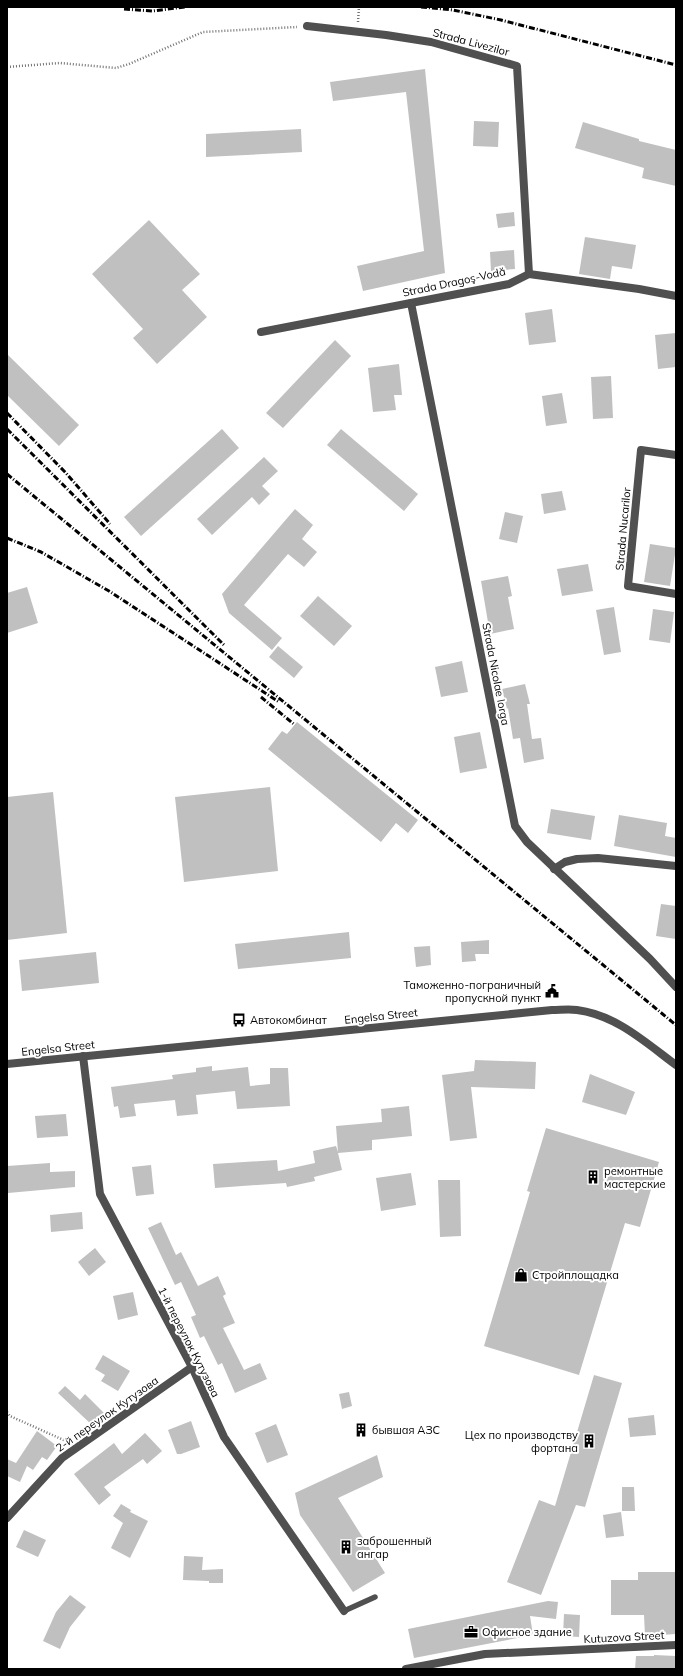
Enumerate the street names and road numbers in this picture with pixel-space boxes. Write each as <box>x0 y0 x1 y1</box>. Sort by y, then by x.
street label: Strada Livezilor <box>431 25 511 59</box>
street label: Strada Dragoş-Vodă <box>401 264 507 300</box>
street label: Strada Nucarilor <box>612 487 634 571</box>
street label: Strada Nicolae Iorga <box>479 622 513 726</box>
street label: Engelsa Street <box>344 1005 418 1027</box>
street label: Engelsa Street <box>21 1037 95 1059</box>
street label: 1-й переулок Кутузова <box>155 1284 223 1400</box>
street label: 2-й переулок Кутузова <box>53 1373 161 1455</box>
street label: Kutuzova Street <box>583 1628 665 1646</box>

